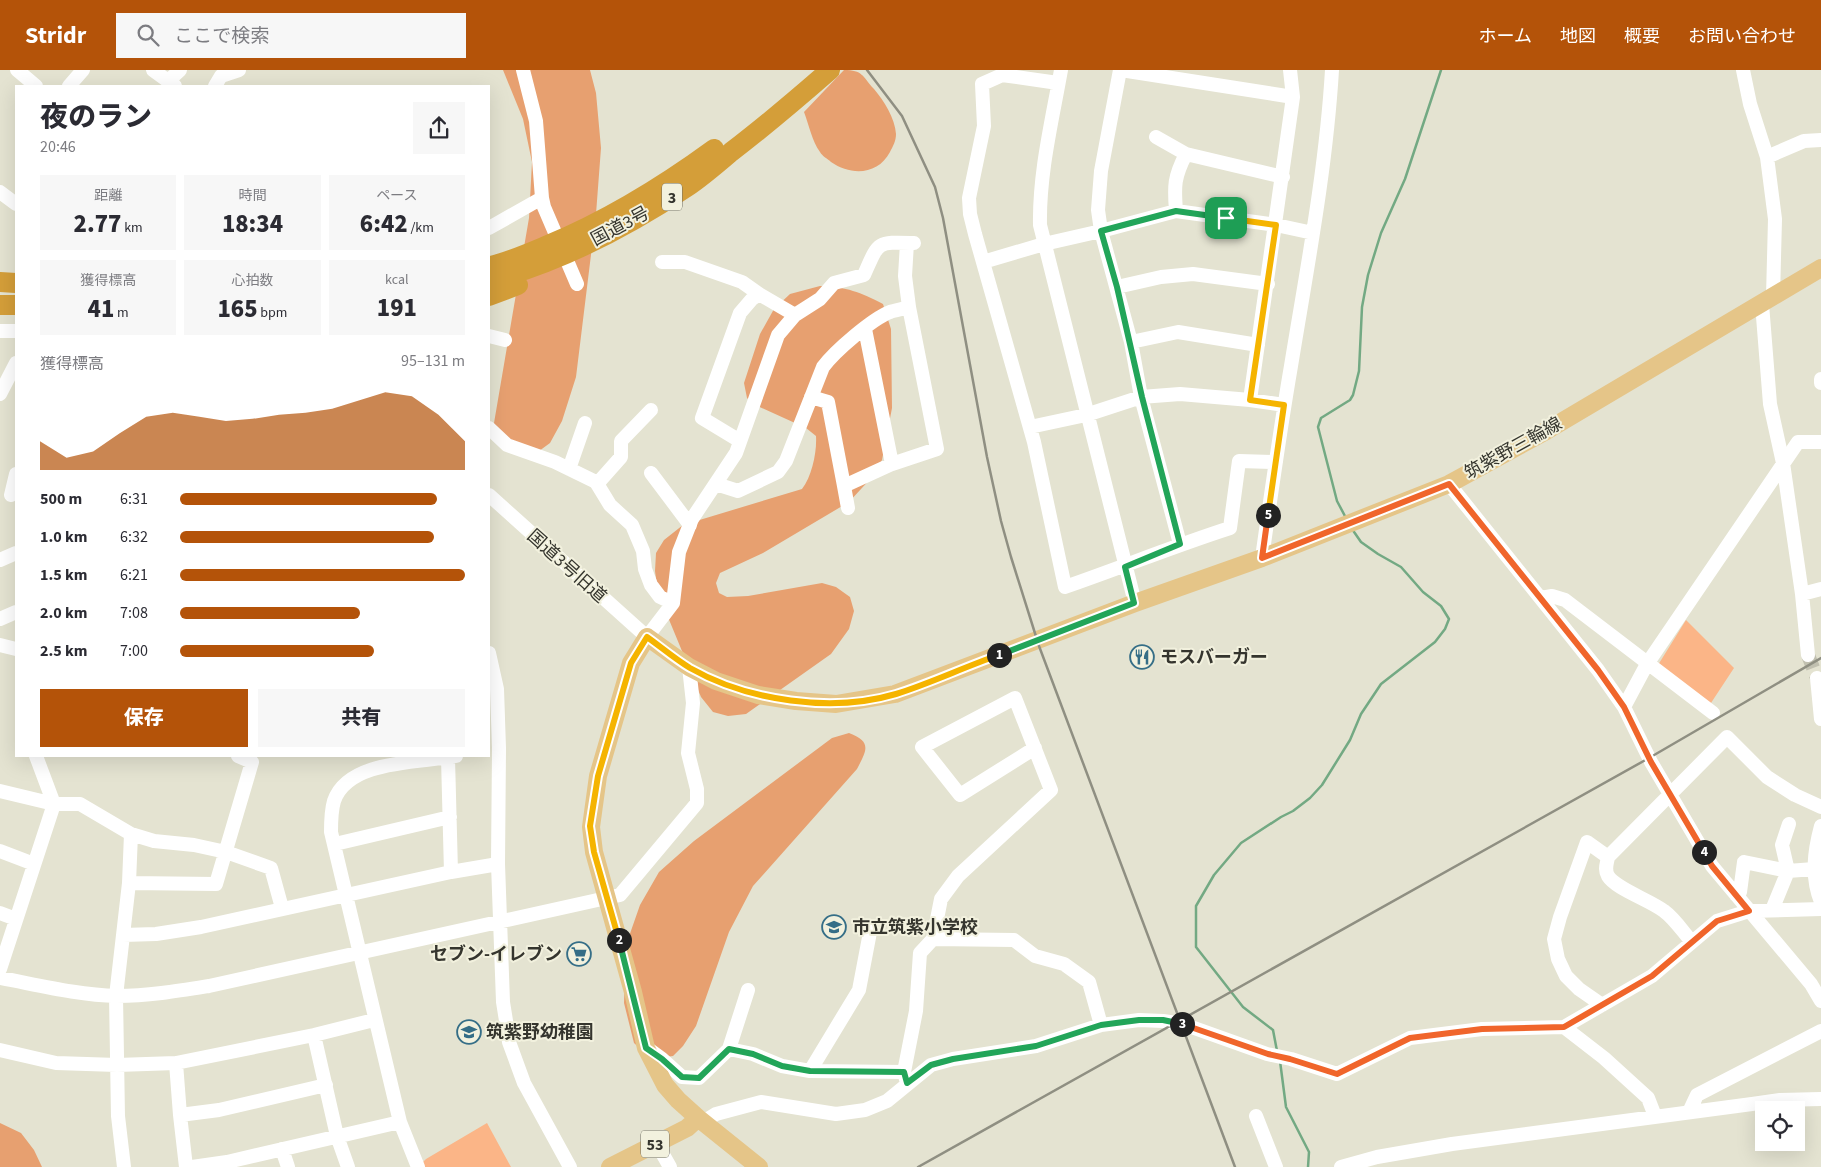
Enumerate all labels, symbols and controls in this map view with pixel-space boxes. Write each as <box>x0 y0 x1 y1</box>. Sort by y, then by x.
search box <box>116 13 466 58</box>
text: Stridr <box>25 18 86 53</box>
icon: search <box>134 21 162 49</box>
text: ここで検索 <box>174 23 269 50</box>
text: ホーム <box>1479 24 1532 49</box>
text: 地図 <box>1560 24 1596 49</box>
text: 概要 <box>1624 24 1660 49</box>
text: お問い合わせ <box>1688 24 1796 49</box>
text: 夜のラン <box>40 97 152 137</box>
button: share <box>413 102 465 154</box>
text: 20:46 <box>40 136 76 158</box>
road number: 3 <box>662 184 682 210</box>
text: 距離 <box>94 186 122 206</box>
text: 時間 <box>238 186 266 206</box>
text: ペース <box>376 186 417 206</box>
pin <box>1205 197 1247 239</box>
street label: 国道3号 <box>587 201 654 252</box>
icon: arrive <box>1212 204 1240 232</box>
text: 2.77 <box>74 206 121 242</box>
text: 18:34 <box>222 206 283 242</box>
text: 6:42 <box>360 206 408 242</box>
text: km <box>121 218 143 238</box>
text: /km <box>408 218 434 238</box>
text: kcal <box>385 270 409 290</box>
text: 獲得標高 <box>80 271 136 291</box>
text: 心拍数 <box>231 271 273 291</box>
text: 191 <box>377 290 417 326</box>
text: 41 <box>88 291 114 327</box>
text: 165 <box>218 291 258 327</box>
text: m <box>114 303 129 323</box>
text: bpm <box>258 303 287 323</box>
text: 95–131 m <box>401 350 465 372</box>
text: 獲得標高 <box>40 353 104 375</box>
street label: 筑紫野三輪線 <box>1460 411 1567 486</box>
text: 500 m <box>40 488 82 510</box>
text: 6:31 <box>120 488 148 510</box>
pin: 5 <box>1256 502 1280 528</box>
text: 5 <box>1265 505 1272 525</box>
street label: 国道3号旧道 <box>522 524 612 609</box>
text: 1.0 km <box>40 526 87 548</box>
text: 6:32 <box>120 526 148 548</box>
text: 1.5 km <box>40 564 87 586</box>
text: 6:21 <box>120 564 148 586</box>
text: 2.0 km <box>40 602 87 624</box>
text: 7:08 <box>120 602 148 624</box>
text: 2.5 km <box>40 640 87 662</box>
text: 7:00 <box>120 640 148 662</box>
pin: 1 <box>986 642 1012 668</box>
restaurant icon: モスバーガー <box>1129 644 1155 670</box>
text: 1 <box>996 645 1003 665</box>
place label: モスバーガー <box>1160 645 1268 670</box>
button: 保存 <box>40 689 248 747</box>
button: 共有 <box>258 689 465 747</box>
pin: 4 <box>1692 840 1716 864</box>
text: 4 <box>1701 842 1708 862</box>
school or university icon: 市立筑紫小学校 <box>821 914 847 940</box>
place label: 市立筑紫小学校 <box>852 915 978 940</box>
pin: 2 <box>606 928 632 952</box>
text: 2 <box>616 930 623 950</box>
supermarket icon: セブン-イレブン <box>566 941 592 967</box>
place label: セブン-イレブン <box>430 942 562 967</box>
pin: 3 <box>1170 1012 1194 1036</box>
text: 3 <box>1179 1014 1186 1034</box>
school or university icon: 筑紫野幼稚園 <box>456 1019 482 1045</box>
place label: 筑紫野幼稚園 <box>486 1020 594 1045</box>
map controls <box>1755 1101 1805 1151</box>
button: locate <box>1755 1101 1805 1151</box>
road number: 53 <box>641 1130 669 1158</box>

